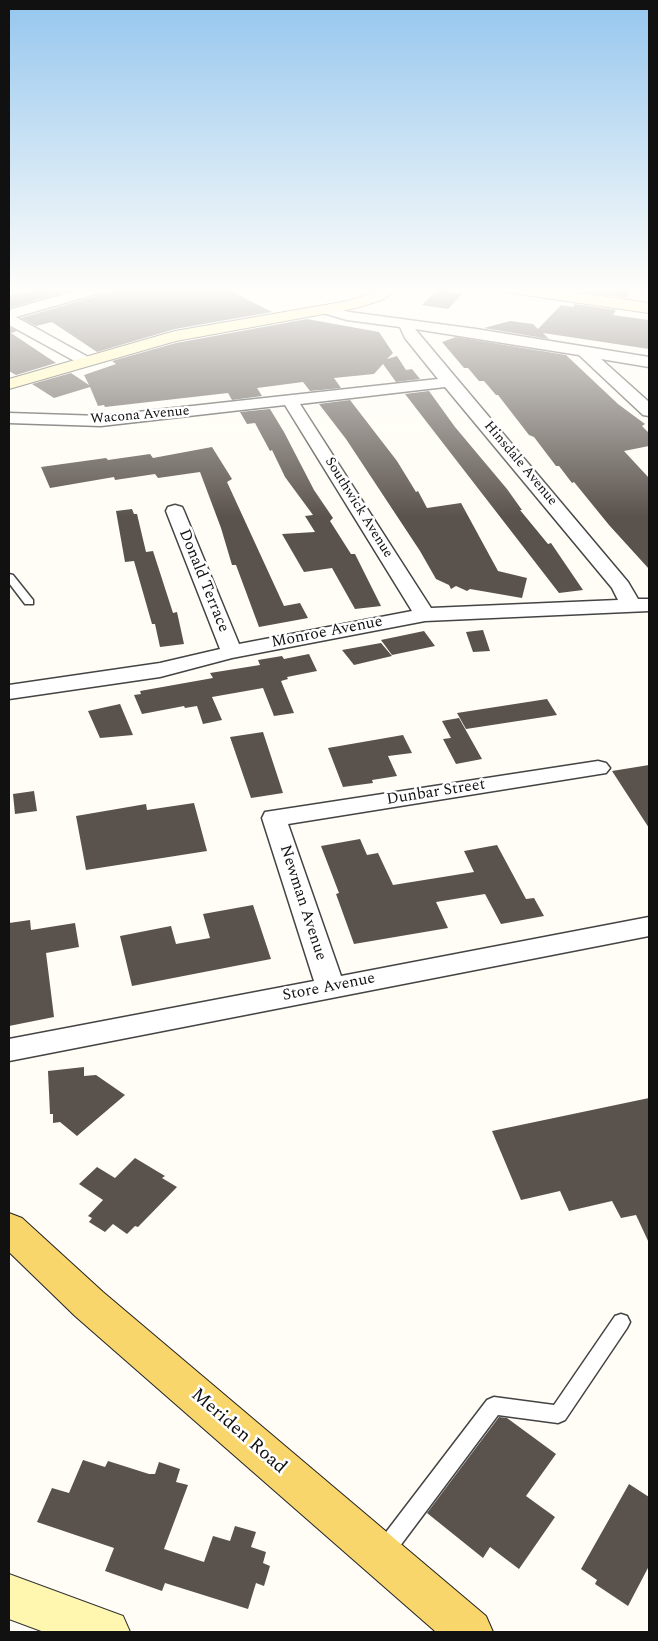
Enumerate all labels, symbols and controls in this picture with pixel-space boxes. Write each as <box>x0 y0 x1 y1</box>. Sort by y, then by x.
street label: Wacona Avenue <box>90 403 190 429</box>
street label: Hinsdale Avenue <box>480 418 560 510</box>
street label: Southwick Avenue <box>320 455 396 561</box>
street label: Donald Terrace <box>174 527 232 635</box>
street label: Monroe Avenue <box>270 613 384 653</box>
street label: Dunbar Street <box>385 776 487 810</box>
street label: Newman Avenue <box>274 843 330 963</box>
street label: Store Avenue <box>281 970 377 1006</box>
street label: Meriden Road <box>185 1384 291 1480</box>

